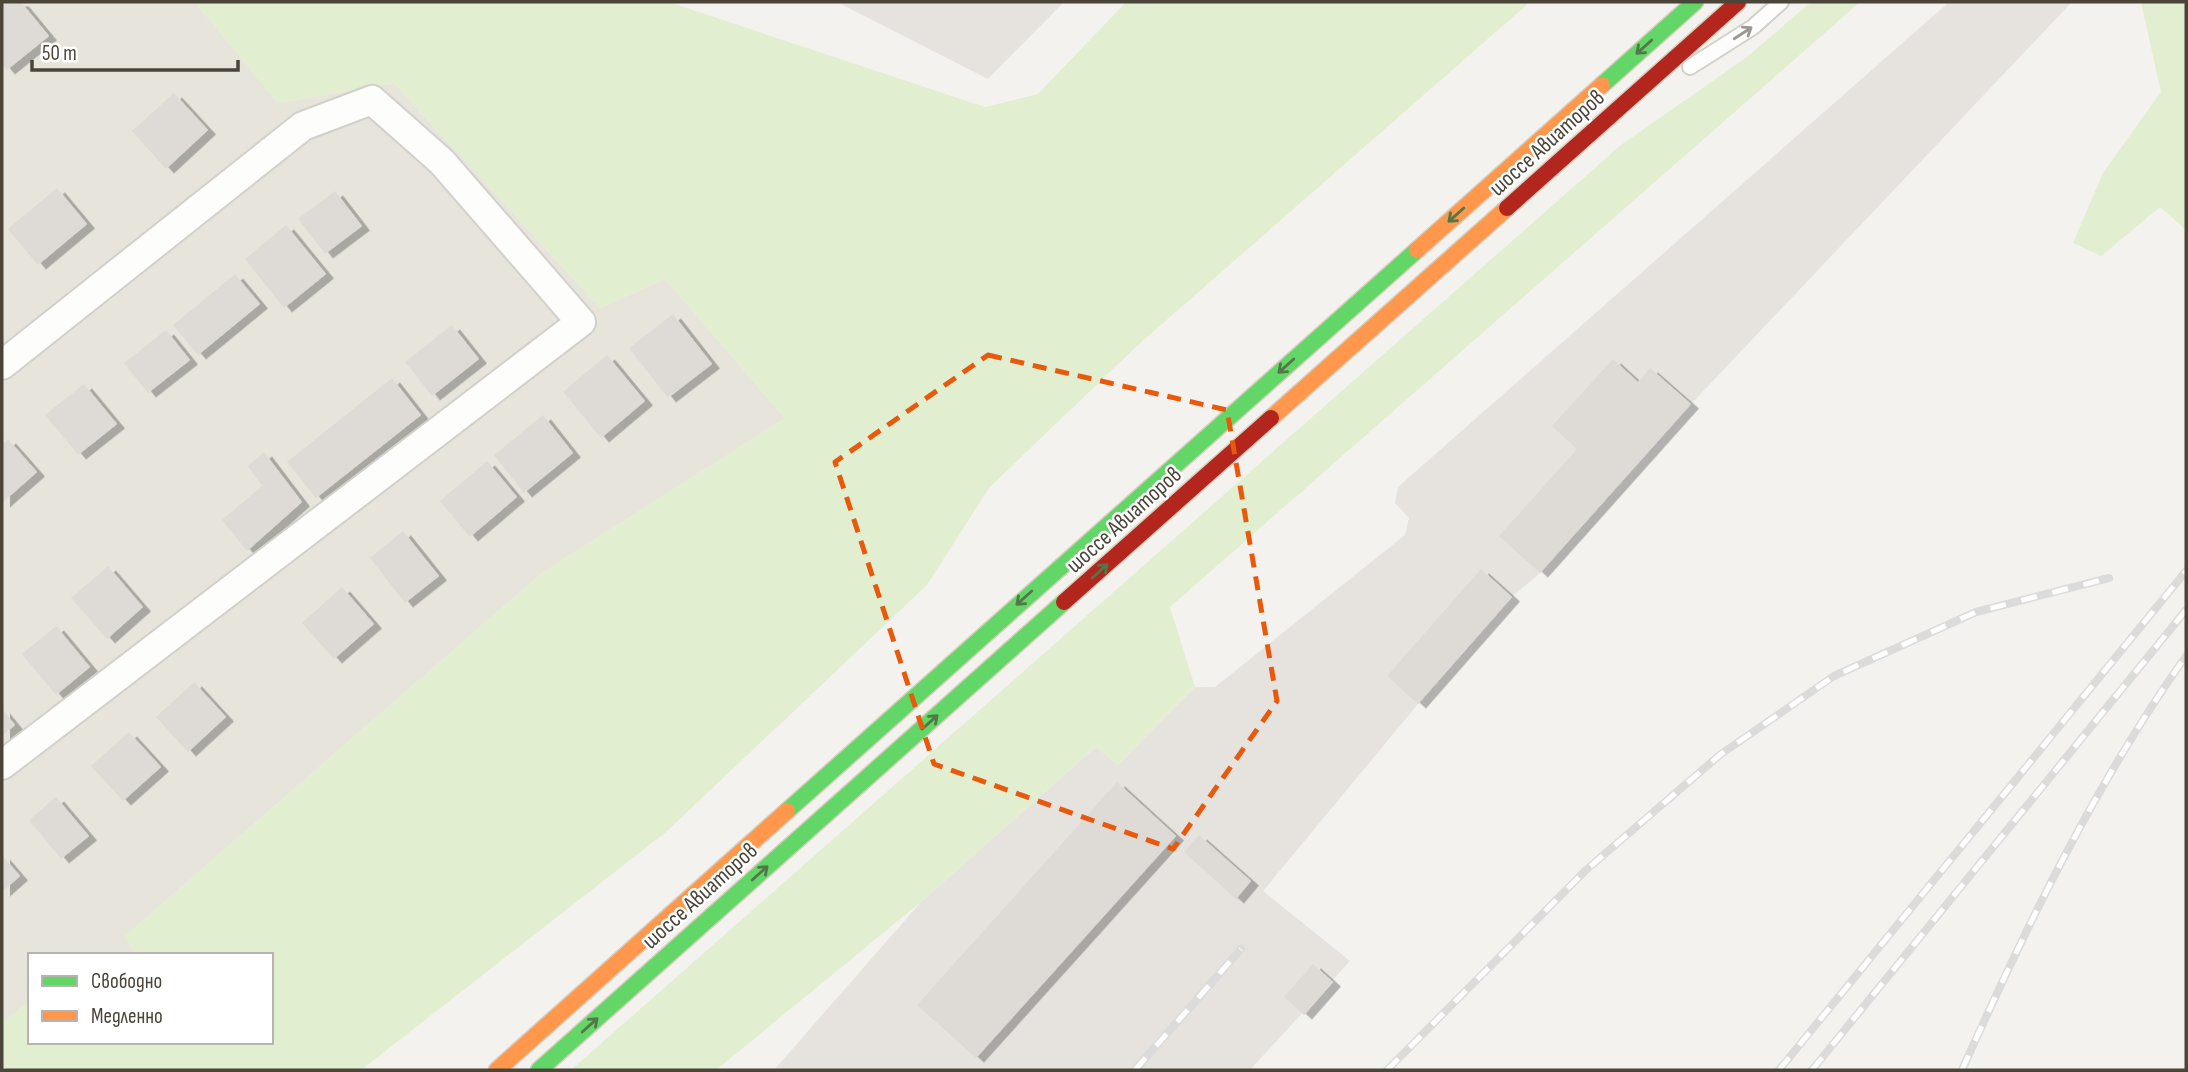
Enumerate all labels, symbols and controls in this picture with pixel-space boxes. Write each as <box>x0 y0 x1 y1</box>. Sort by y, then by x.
one-way arrow <box>1733 25 1752 40</box>
scale bar <box>32 28 238 72</box>
one-way arrow <box>1635 39 1653 55</box>
text: 50 m <box>42 41 77 66</box>
street label: шоссе Авиаторов <box>1483 84 1611 202</box>
one-way arrow <box>1447 207 1465 223</box>
one-way arrow <box>1277 358 1295 374</box>
street label: шоссе Авиаторов <box>1060 461 1188 579</box>
one-way arrow <box>1091 563 1108 580</box>
one-way arrow <box>1016 590 1034 606</box>
one-way arrow <box>921 714 938 731</box>
street label: шоссе Авиаторов <box>636 837 764 955</box>
one-way arrow <box>751 865 768 882</box>
legend <box>28 953 273 1044</box>
text: Свободно <box>91 969 162 994</box>
text: Медленно <box>91 1004 163 1029</box>
one-way arrow <box>581 1017 599 1033</box>

